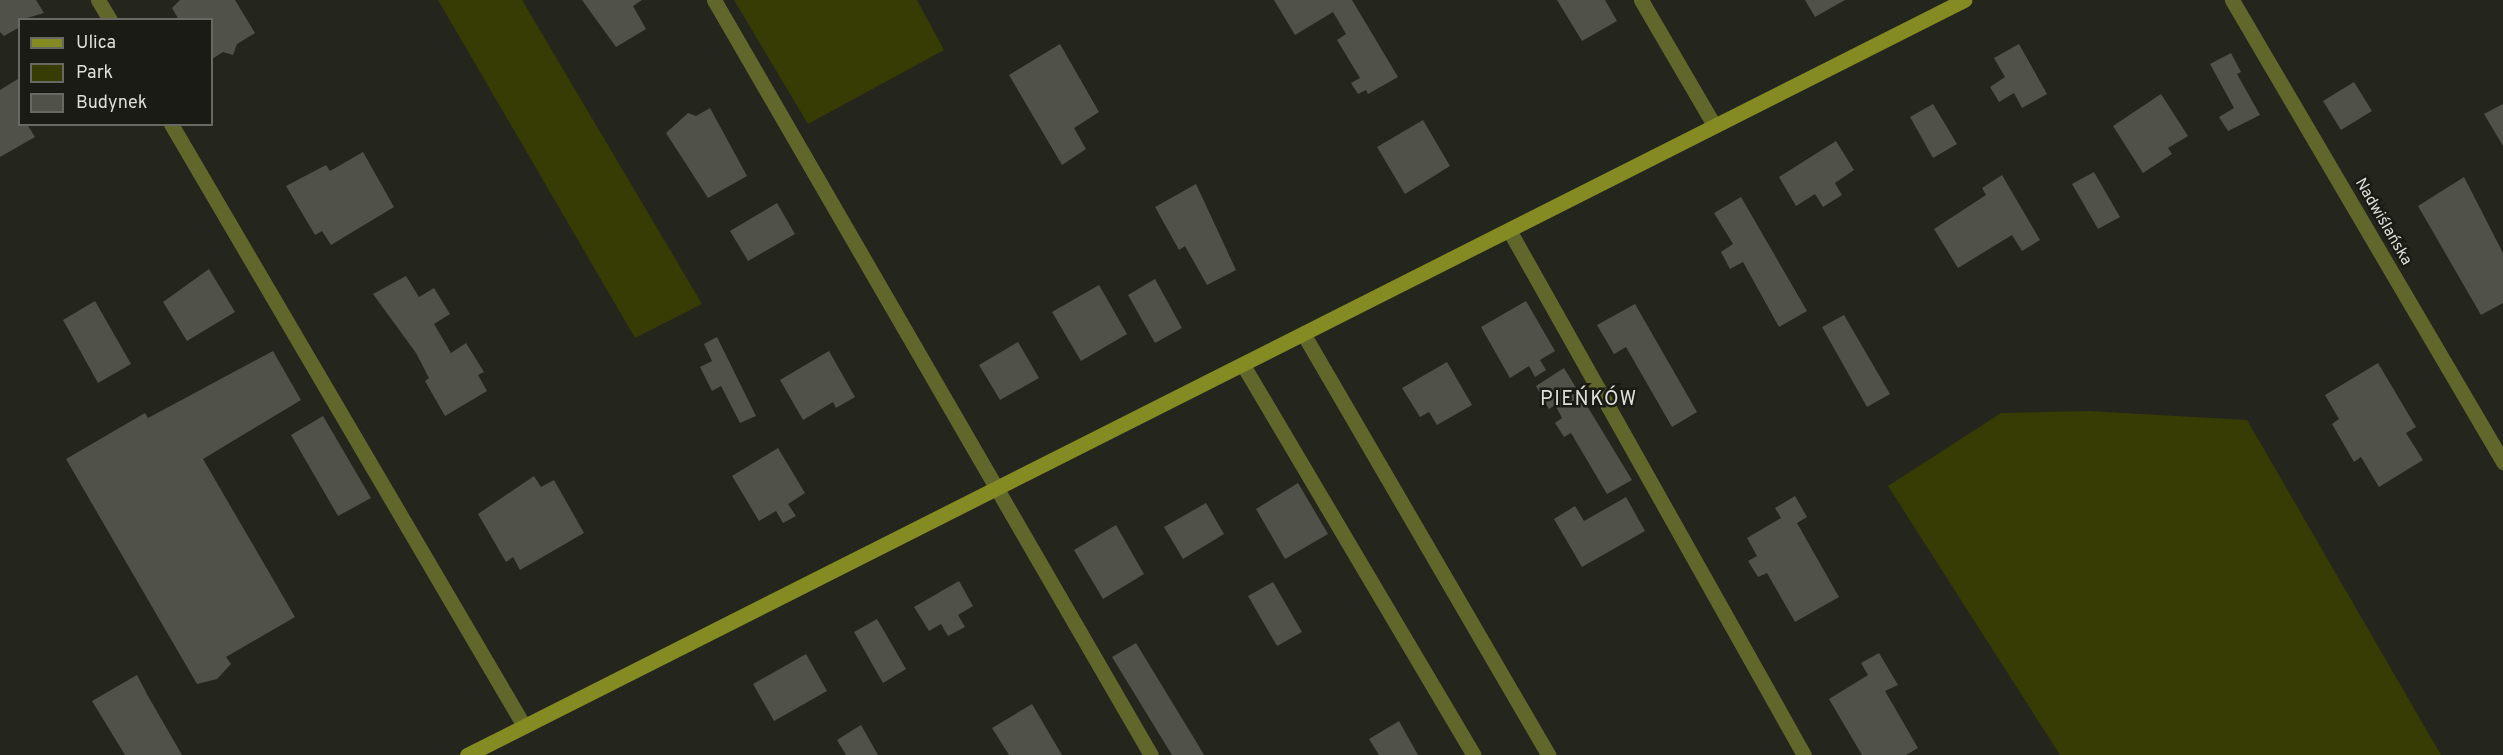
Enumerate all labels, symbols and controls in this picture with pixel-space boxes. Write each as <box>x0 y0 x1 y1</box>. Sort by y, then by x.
legend <box>18 18 213 126</box>
text: Ulica <box>76 32 116 55</box>
text: Park <box>76 62 113 85</box>
text: Budynek <box>76 92 147 115</box>
street label: Nadwiślańska <box>2350 175 2416 269</box>
district label: PIEŃKÓW <box>1540 388 1638 412</box>

